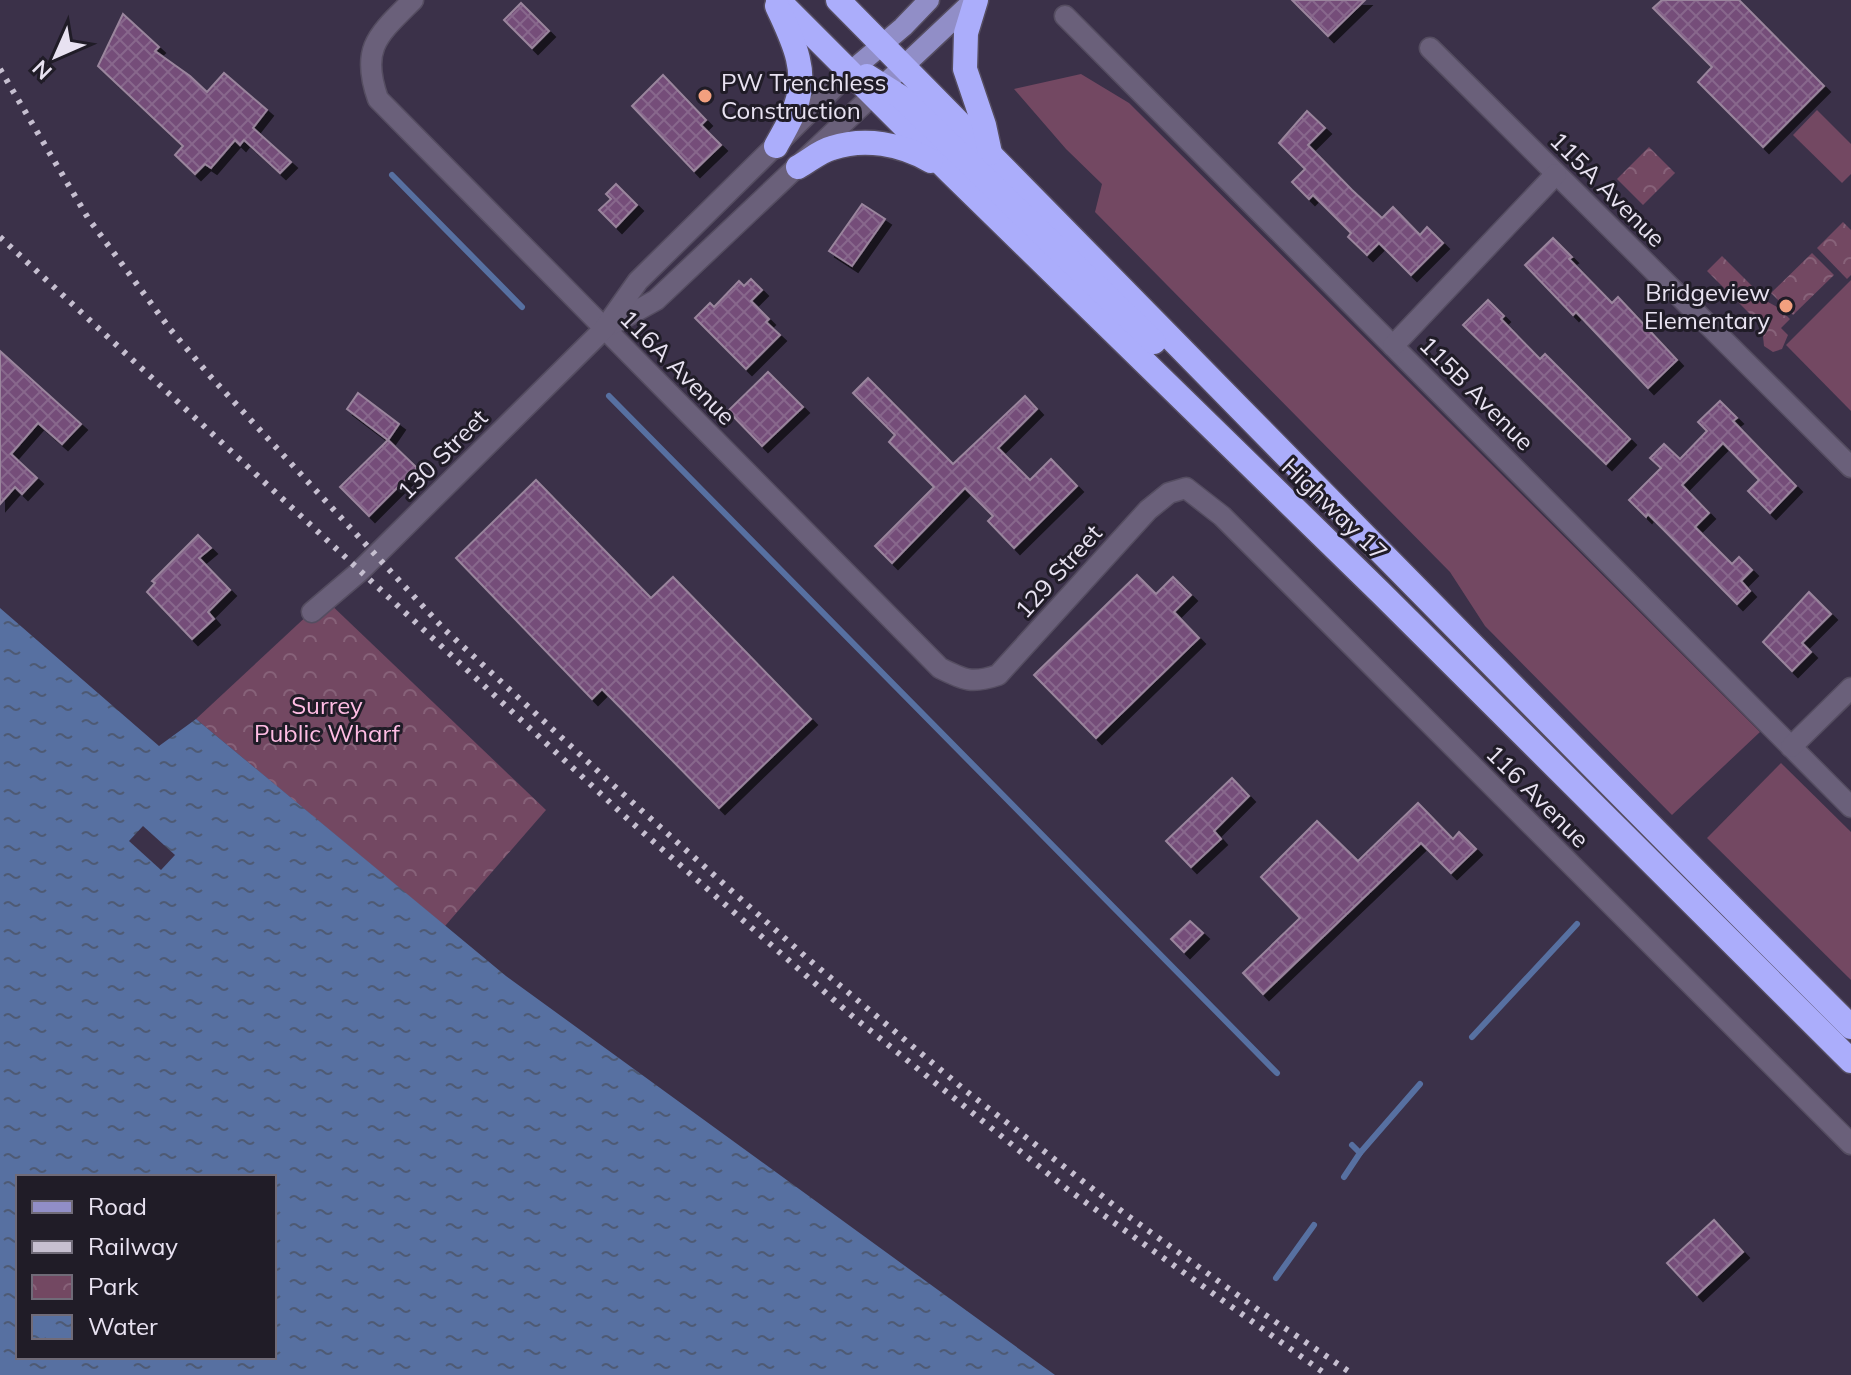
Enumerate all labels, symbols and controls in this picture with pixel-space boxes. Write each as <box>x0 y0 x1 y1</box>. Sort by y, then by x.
north arrow <box>16 16 96 96</box>
text: N <box>26 54 58 86</box>
place label: PW Trenchless Construction <box>721 67 886 125</box>
marker: PW Trenchless Construction <box>696 87 714 105</box>
street label: 115A Avenue <box>1544 125 1672 253</box>
place label: Bridgeview Elementary <box>1644 277 1770 335</box>
marker: Bridgeview Elementary <box>1777 297 1795 315</box>
street label: 116A Avenue <box>614 303 742 431</box>
street label: 115B Avenue <box>1414 330 1540 456</box>
street label: 130 Street <box>390 402 494 506</box>
street label: Highway 17 <box>1276 451 1394 567</box>
street label: 129 Street <box>1008 518 1108 624</box>
park label: Surrey Public Wharf <box>254 690 401 748</box>
street label: 116 Avenue <box>1480 738 1596 854</box>
legend <box>16 1175 276 1359</box>
text: Road <box>88 1191 147 1221</box>
text: Railway <box>88 1231 178 1261</box>
text: Park <box>88 1271 139 1301</box>
text: Water <box>88 1311 158 1341</box>

